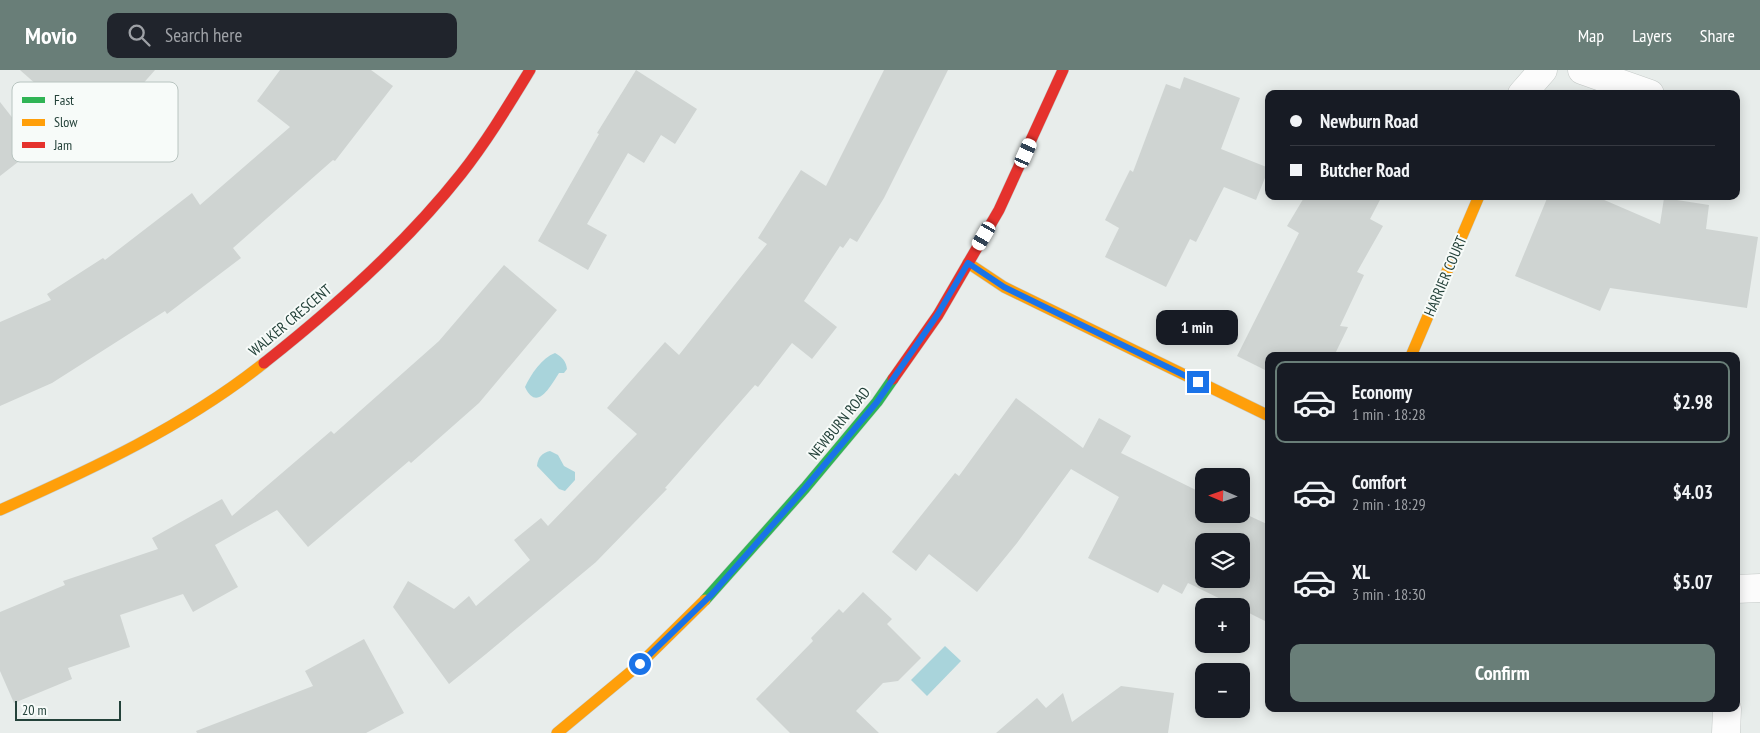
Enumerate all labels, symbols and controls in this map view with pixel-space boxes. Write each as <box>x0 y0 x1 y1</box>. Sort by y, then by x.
search box <box>107 13 457 58</box>
text: Movio <box>25 20 77 51</box>
icon: search <box>125 21 153 49</box>
text: Search here <box>165 23 242 47</box>
text: Map <box>1578 24 1604 47</box>
text: Layers <box>1632 24 1672 47</box>
text: Share <box>1700 24 1735 47</box>
legend <box>12 82 178 162</box>
text: Fast <box>54 91 74 109</box>
text: Newburn Road <box>1320 109 1418 133</box>
text: Slow <box>54 113 78 131</box>
text: Jam <box>53 136 72 154</box>
car <box>1013 136 1038 170</box>
text: Butcher Road <box>1320 158 1410 182</box>
car <box>970 219 997 253</box>
street label: HARRIER COURT <box>1420 233 1471 319</box>
street label: WALKER CRESCENT <box>245 280 335 360</box>
callout: 1 min <box>1157 310 1239 344</box>
text: 1 min <box>1181 317 1213 337</box>
route end <box>1187 371 1209 393</box>
icon: car <box>1292 380 1337 425</box>
text: Economy <box>1352 380 1412 404</box>
street label: NEWBURN ROAD <box>804 383 874 463</box>
text: $2.98 <box>1673 390 1713 414</box>
text: 1 min · 18:28 <box>1352 404 1426 424</box>
north arrow <box>1195 468 1250 522</box>
map controls <box>1195 468 1250 718</box>
icon: car <box>1292 470 1337 515</box>
text: Comfort <box>1352 470 1406 494</box>
text: $4.03 <box>1673 480 1713 504</box>
text: 2 min · 18:29 <box>1352 494 1426 514</box>
button: layers <box>1195 533 1250 588</box>
icon: car <box>1292 560 1337 605</box>
text: XL <box>1352 560 1370 584</box>
text: $5.07 <box>1673 570 1713 594</box>
text: 3 min · 18:30 <box>1352 584 1426 604</box>
button: + <box>1195 598 1250 653</box>
button: Confirm <box>1290 644 1715 702</box>
route start <box>629 653 651 675</box>
button: − <box>1195 663 1250 718</box>
scale bar <box>15 698 121 721</box>
text: 20 m <box>22 701 47 719</box>

